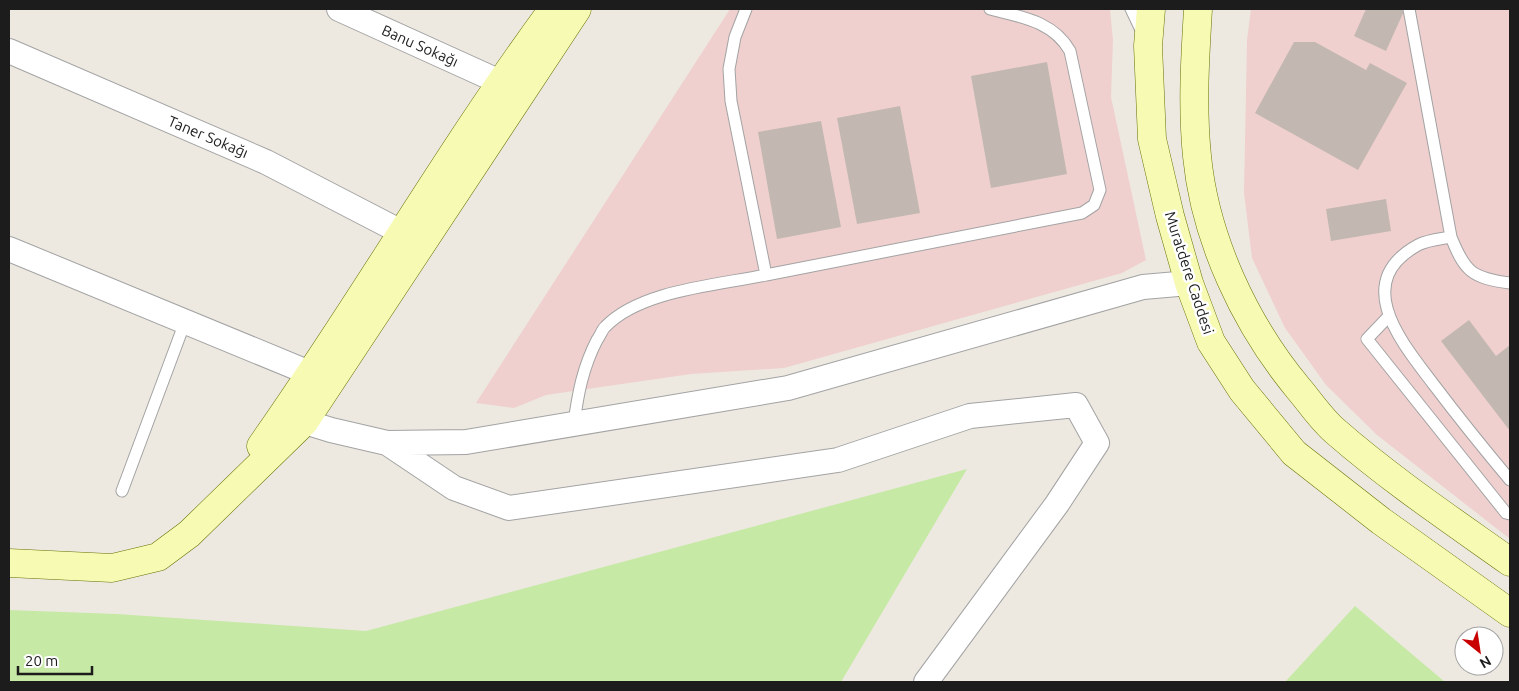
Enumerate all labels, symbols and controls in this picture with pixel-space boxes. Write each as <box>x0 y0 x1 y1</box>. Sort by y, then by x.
street label: Banu Sokağı <box>379 21 461 70</box>
street label: Taner Sokağı <box>165 112 251 161</box>
street label: Muratdere Caddesi <box>1162 209 1217 336</box>
north arrow <box>1454 626 1504 676</box>
scale bar <box>18 644 91 676</box>
text: 20 m <box>25 652 58 669</box>
text: N <box>1477 653 1494 672</box>

